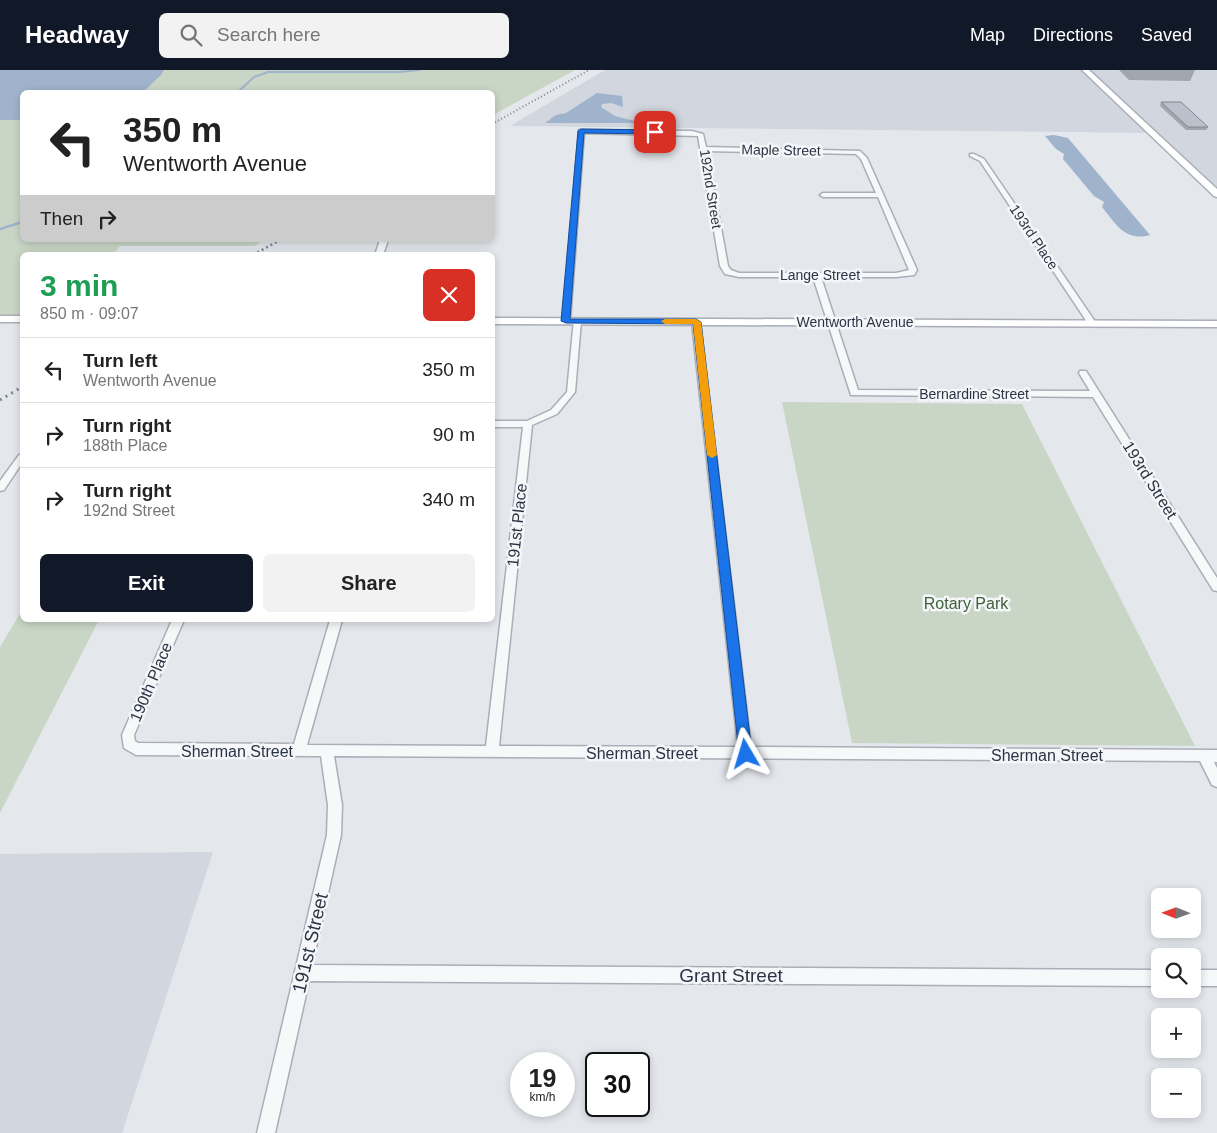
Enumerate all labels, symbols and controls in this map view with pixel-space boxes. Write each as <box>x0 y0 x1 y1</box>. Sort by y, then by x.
search box <box>159 13 509 58</box>
text: Headway <box>25 21 129 48</box>
icon: search <box>177 21 205 49</box>
text: Search here <box>217 24 321 45</box>
text: Map <box>970 25 1005 45</box>
text: Directions <box>1033 25 1113 45</box>
text: Saved <box>1141 25 1192 45</box>
icon: left <box>40 110 105 175</box>
text: 350 m <box>123 110 222 149</box>
pin <box>634 111 676 153</box>
icon: arrive <box>641 118 669 146</box>
street label: Maple Street <box>741 141 821 159</box>
street label: 192nd Street <box>697 148 725 230</box>
text: Wentworth Avenue <box>123 151 307 176</box>
street label: 193rd Place <box>1006 202 1062 273</box>
icon: right <box>93 205 121 233</box>
text: Then <box>40 208 83 229</box>
street label: Lange Street <box>780 267 860 283</box>
text: 3 min <box>40 269 118 302</box>
button: close <box>423 269 475 321</box>
text: 850 m · 09:07 <box>40 305 139 322</box>
street label: Wentworth Avenue <box>796 314 914 330</box>
text: Turn left <box>83 350 158 371</box>
icon: left <box>40 356 68 384</box>
text: 350 m <box>422 359 475 380</box>
text: Wentworth Avenue <box>83 372 217 389</box>
street label: Bernardine Street <box>919 386 1029 402</box>
text: Turn right <box>83 415 171 436</box>
icon: right <box>40 421 68 449</box>
text: 90 m <box>433 424 475 445</box>
text: 188th Place <box>83 437 168 454</box>
street label: 193rd Street <box>1119 438 1181 522</box>
text: Turn right <box>83 480 171 501</box>
street label: 191st Place <box>504 482 530 567</box>
icon: right <box>40 486 68 514</box>
text: 340 m <box>422 489 475 510</box>
text: 192nd Street <box>83 502 175 519</box>
button: Exit <box>40 554 253 612</box>
button: Share <box>263 554 475 612</box>
park label: Rotary Park <box>924 595 1009 612</box>
street label: 190th Place <box>127 640 175 724</box>
position arrow <box>719 727 771 779</box>
street label: Sherman Street <box>181 743 294 760</box>
street label: Sherman Street <box>586 745 699 762</box>
street label: Sherman Street <box>991 747 1104 764</box>
north arrow <box>1151 888 1201 938</box>
map controls <box>1151 888 1201 1118</box>
street label: 191st Street <box>288 890 332 995</box>
button: search <box>1151 948 1201 998</box>
street label: Grant Street <box>679 965 783 986</box>
button: + <box>1151 1008 1201 1058</box>
speed limit sign: 30 <box>585 1052 650 1117</box>
text: 19 <box>529 1064 556 1092</box>
button: − <box>1151 1068 1201 1118</box>
text: km/h <box>529 1090 556 1104</box>

